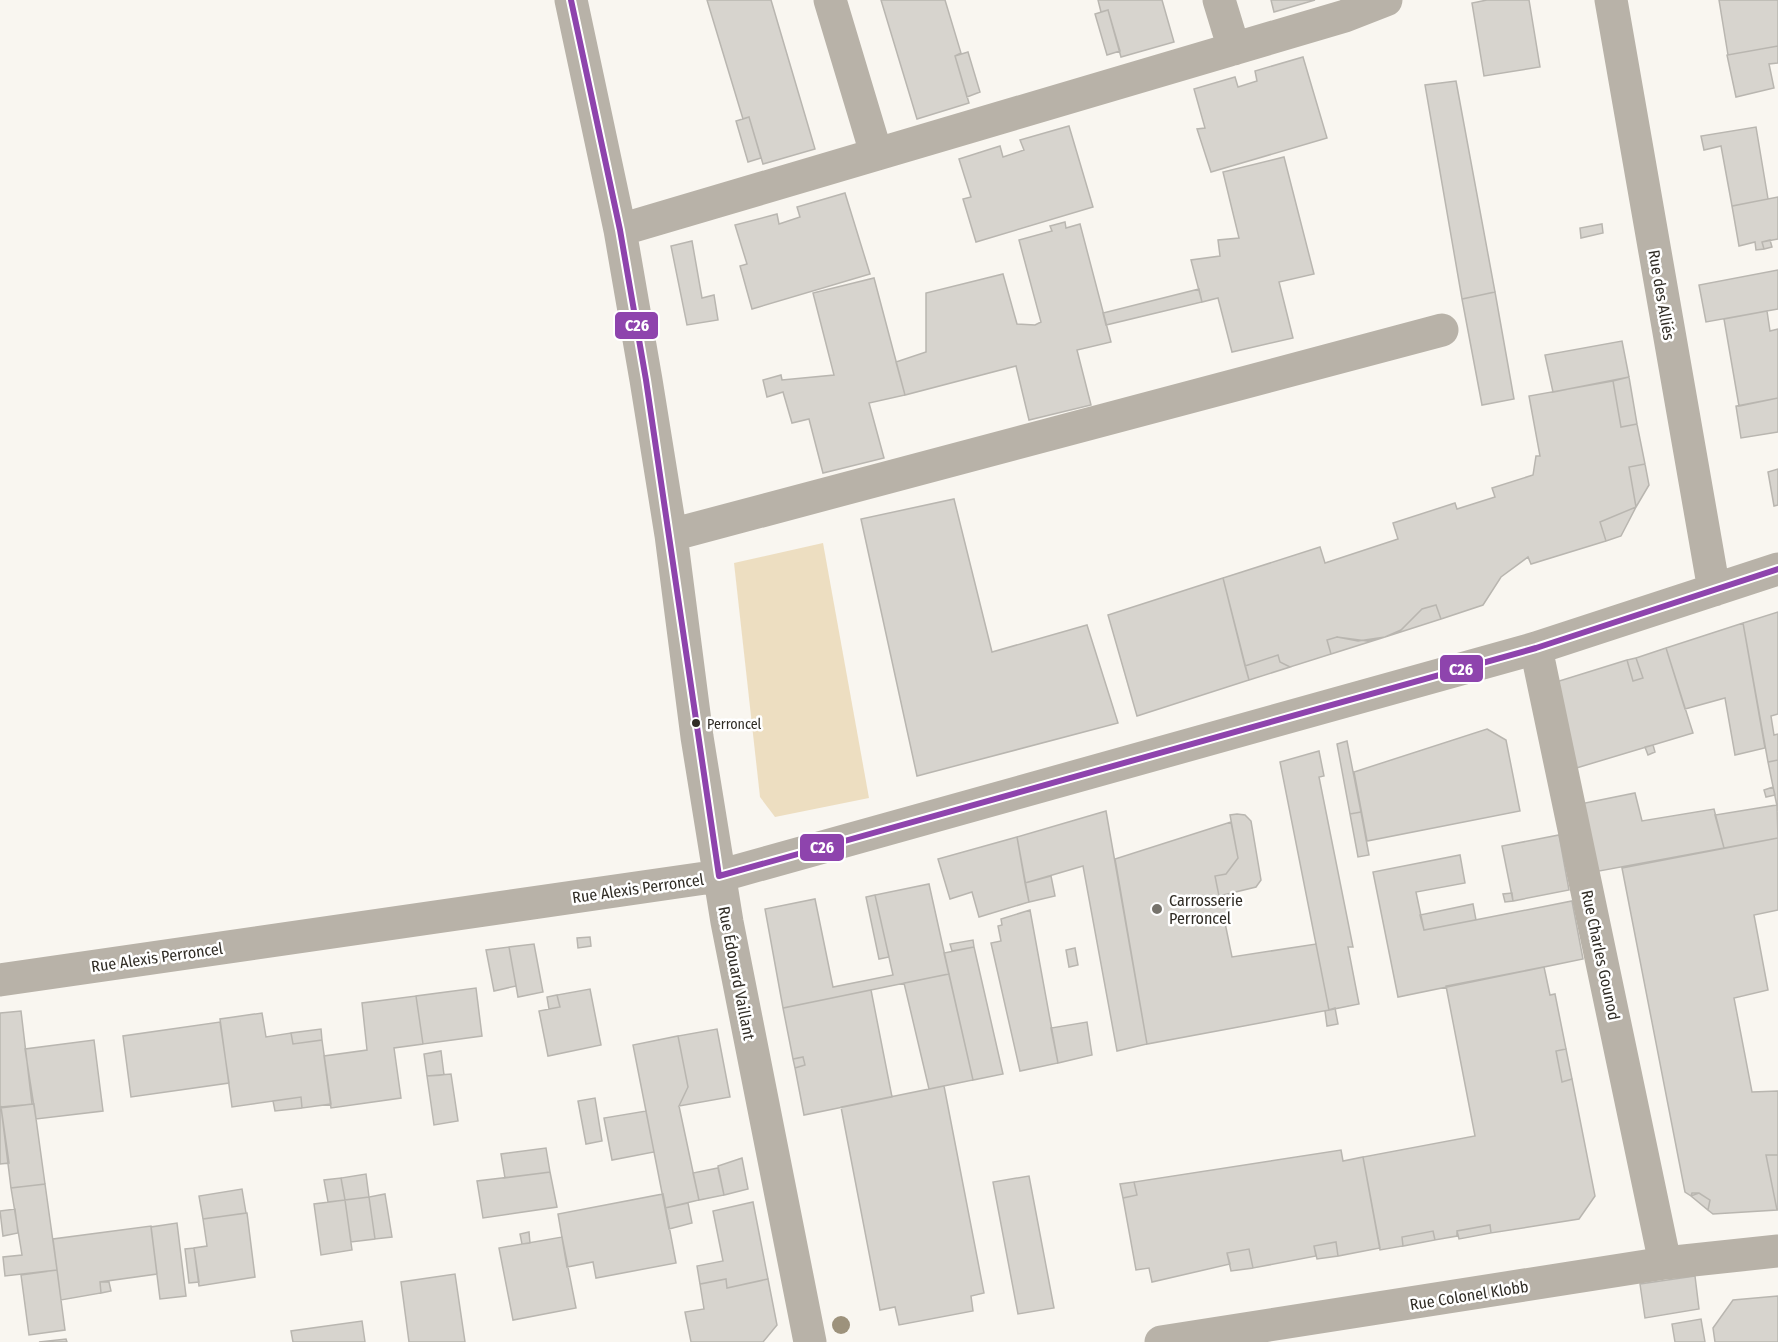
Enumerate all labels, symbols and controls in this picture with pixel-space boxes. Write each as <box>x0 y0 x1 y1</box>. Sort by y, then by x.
street label: Rue des Alliés <box>1644 248 1679 342</box>
line badge: C26 <box>614 311 659 340</box>
text: C26 <box>625 316 649 335</box>
line badge: C26 <box>1439 654 1484 683</box>
text: C26 <box>1449 660 1473 679</box>
place label: Perroncel <box>707 716 762 733</box>
marker: Perroncel <box>690 717 702 729</box>
line badge: C26 <box>799 833 845 862</box>
text: C26 <box>810 838 834 857</box>
street label: Rue Alexis Perroncel <box>571 870 705 907</box>
street label: Rue Charles Gounod <box>1577 888 1624 1022</box>
place label: Carrosserie Perroncel <box>1169 891 1243 928</box>
marker: Carrosserie Perroncel <box>1150 902 1164 916</box>
street label: Rue Édouard Vaillant <box>714 905 759 1042</box>
street label: Rue Alexis Perroncel <box>90 939 224 976</box>
street label: Rue Colonel Klobb <box>1408 1277 1530 1314</box>

